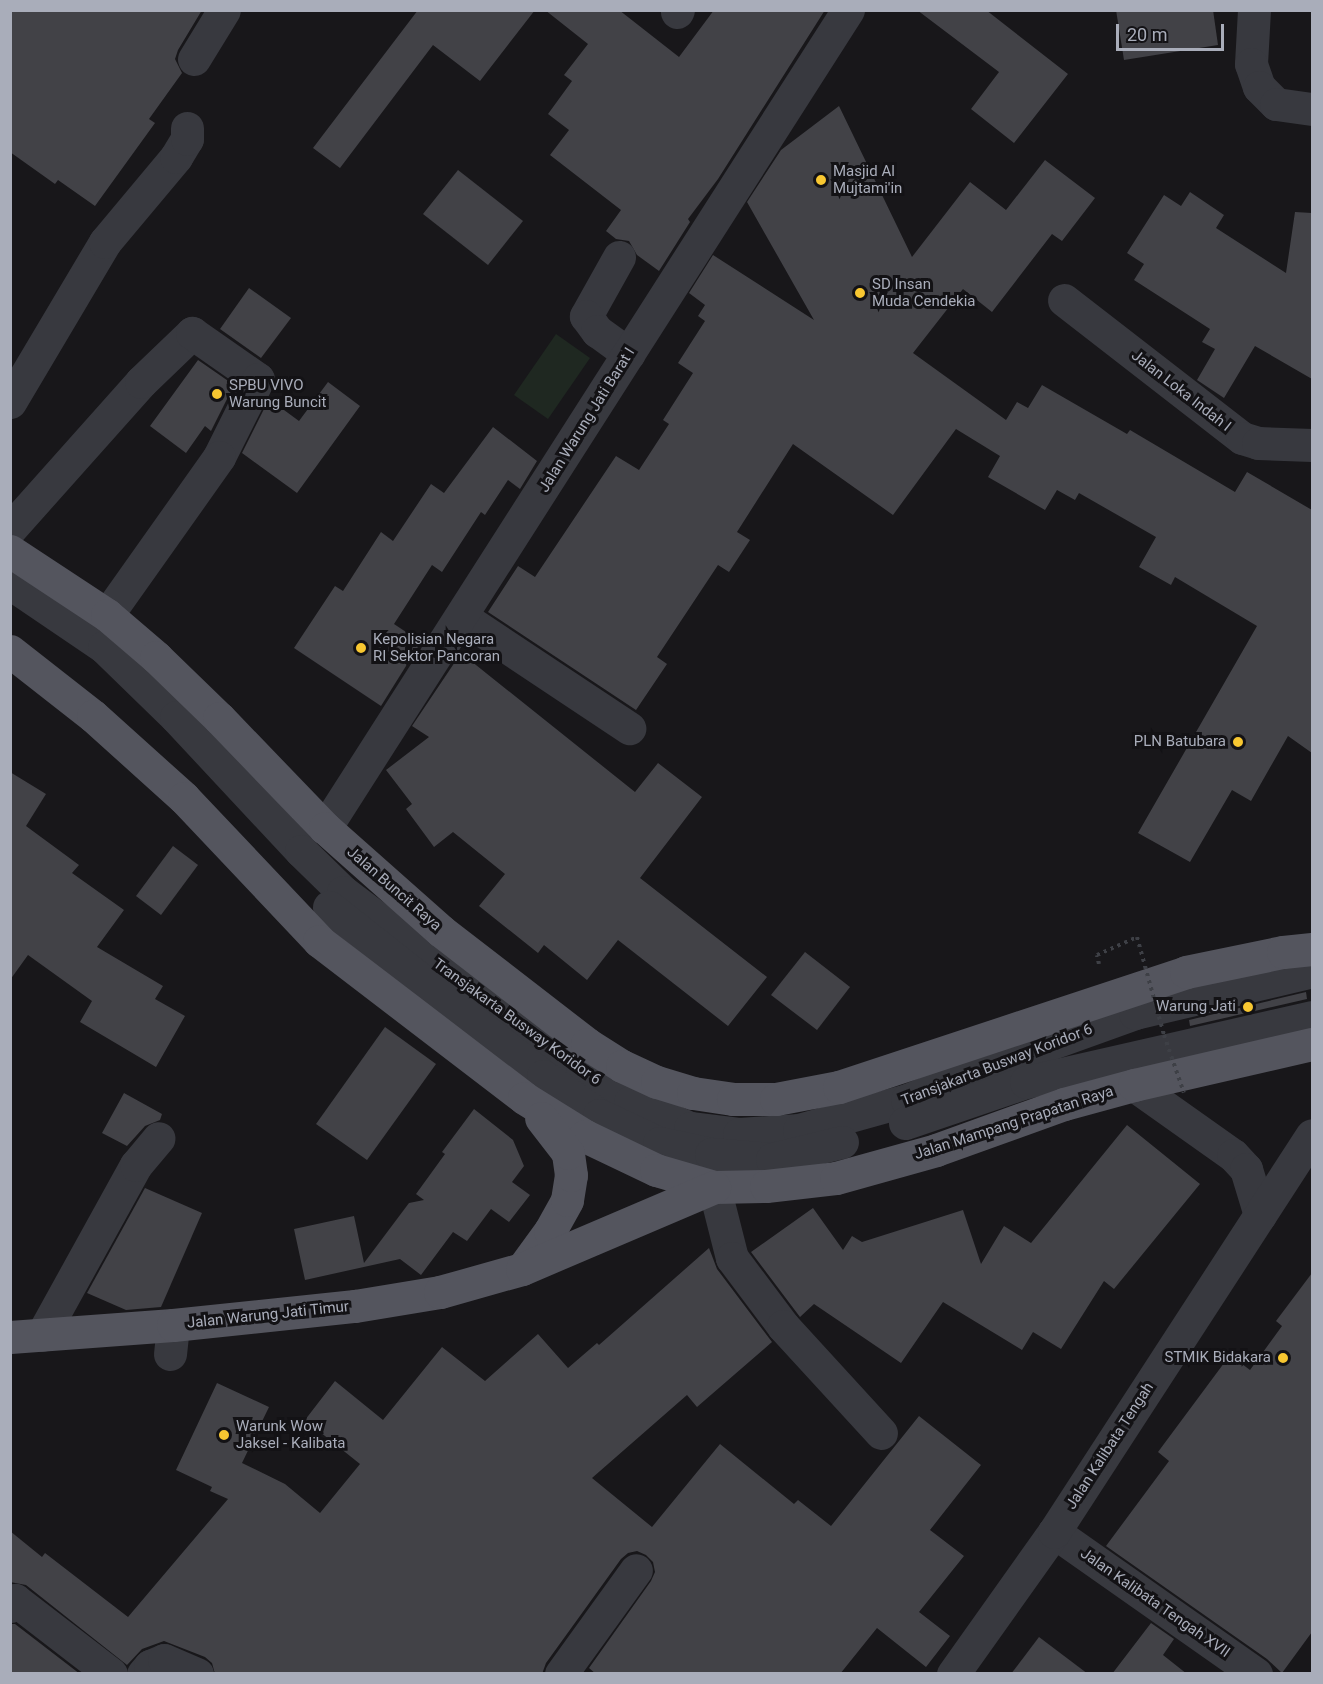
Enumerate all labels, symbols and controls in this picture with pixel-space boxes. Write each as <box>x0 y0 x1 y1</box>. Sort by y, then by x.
scale bar <box>1119 12 1227 50</box>
text: 20 m <box>1127 24 1167 45</box>
place label: Masjid Al Mujtami'in <box>833 162 902 197</box>
marker: Masjid Al Mujtami'in <box>814 173 828 187</box>
place label: SD Insan Muda Cendekia <box>872 275 976 310</box>
marker: SD Insan Muda Cendekia <box>853 286 867 300</box>
street label: Jalan Warung Jati Barat I <box>535 344 639 496</box>
street label: Jalan Loka Indah I <box>1128 347 1234 435</box>
place label: SPBU VIVO Warung Buncit <box>229 376 326 411</box>
marker: SPBU VIVO Warung Buncit <box>210 387 224 401</box>
place label: Kepolisian Negara RI Sektor Pancoran <box>373 630 500 665</box>
marker: Kepolisian Negara RI Sektor Pancoran <box>354 641 368 655</box>
place label: PLN Batubara <box>1134 733 1226 751</box>
marker: PLN Batubara <box>1231 735 1245 749</box>
street label: Jalan Buncit Raya <box>343 843 445 935</box>
street label: Transjakarta Busway Koridor 6 <box>429 955 605 1089</box>
place label: Warung Jati <box>1156 998 1236 1016</box>
marker: Warung Jati <box>1241 1000 1255 1014</box>
street label: Transjakarta Busway Koridor 6 <box>899 1020 1095 1110</box>
street label: Jalan Mampang Prapatan Raya <box>912 1082 1116 1164</box>
street label: Jalan Warung Jati Timur <box>186 1298 350 1332</box>
place label: STMIK Bidakara <box>1165 1349 1271 1367</box>
marker: STMIK Bidakara <box>1276 1351 1290 1365</box>
street label: Jalan Kalibata Tengah <box>1062 1379 1158 1513</box>
place label: Warunk Wow Jaksel - Kalibata <box>236 1417 345 1452</box>
marker: Warunk Wow Jaksel - Kalibata <box>217 1428 231 1442</box>
street label: Jalan Kalibata Tengah XVII <box>1077 1544 1233 1662</box>

